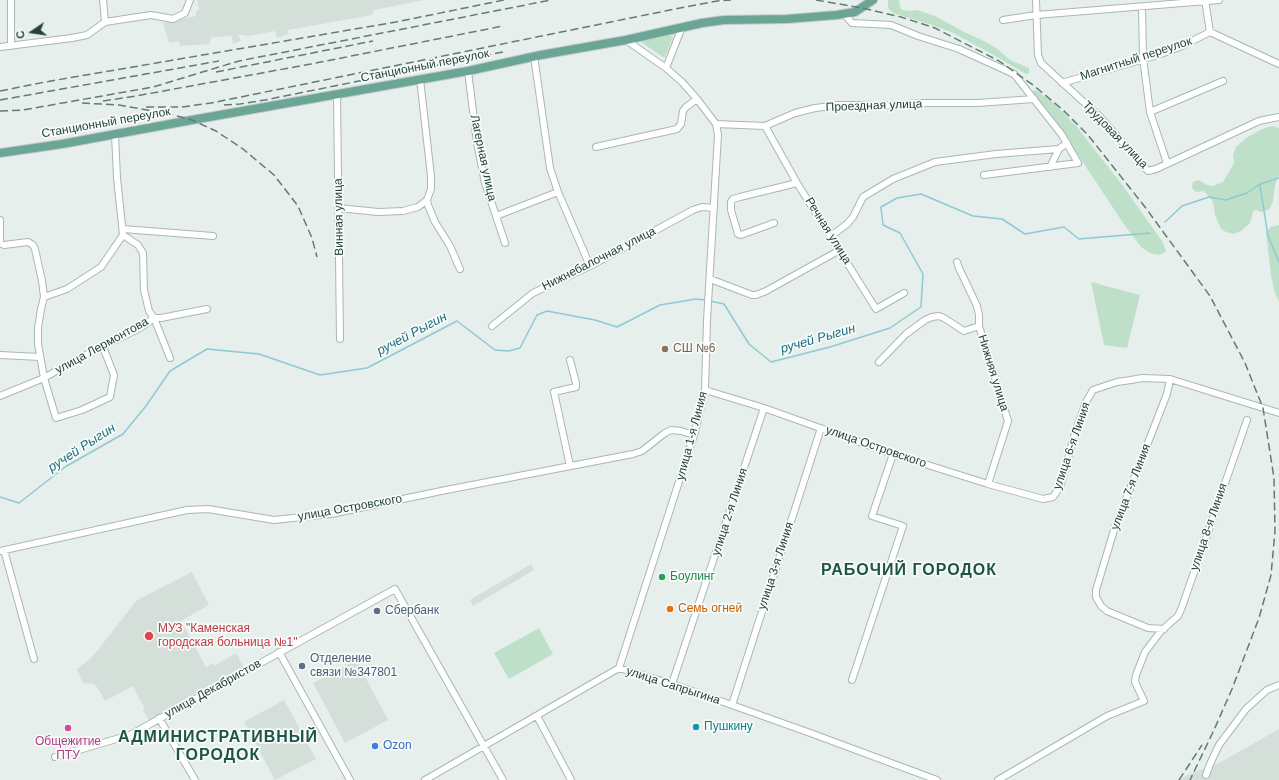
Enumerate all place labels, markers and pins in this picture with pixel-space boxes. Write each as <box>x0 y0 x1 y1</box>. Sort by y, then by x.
place label: СШ №6 <box>673 342 716 356</box>
marker: СШ №6 <box>660 344 670 354</box>
place label: Боулинг <box>670 570 715 584</box>
marker: Боулинг <box>657 572 667 582</box>
place label: Семь огней <box>678 602 742 616</box>
place label: Сбербанк <box>385 604 439 618</box>
marker: Семь огней <box>665 604 675 614</box>
marker: Сбербанк <box>372 606 382 616</box>
place label: МУЗ "Каменская городская больница №1" <box>158 622 297 650</box>
marker: МУЗ "Каменская городская больница №1" <box>143 630 155 642</box>
place label: Отделение связи №347801 <box>310 652 397 680</box>
marker: Отделение связи №347801 <box>297 661 307 671</box>
place label: Пушкину <box>704 720 753 734</box>
marker: Пушкину <box>691 722 701 732</box>
marker: Общежитие ПТУ <box>63 723 73 733</box>
place label: Общежитие ПТУ <box>35 735 101 763</box>
place label: Ozon <box>383 739 412 753</box>
marker: Ozon <box>370 741 380 751</box>

